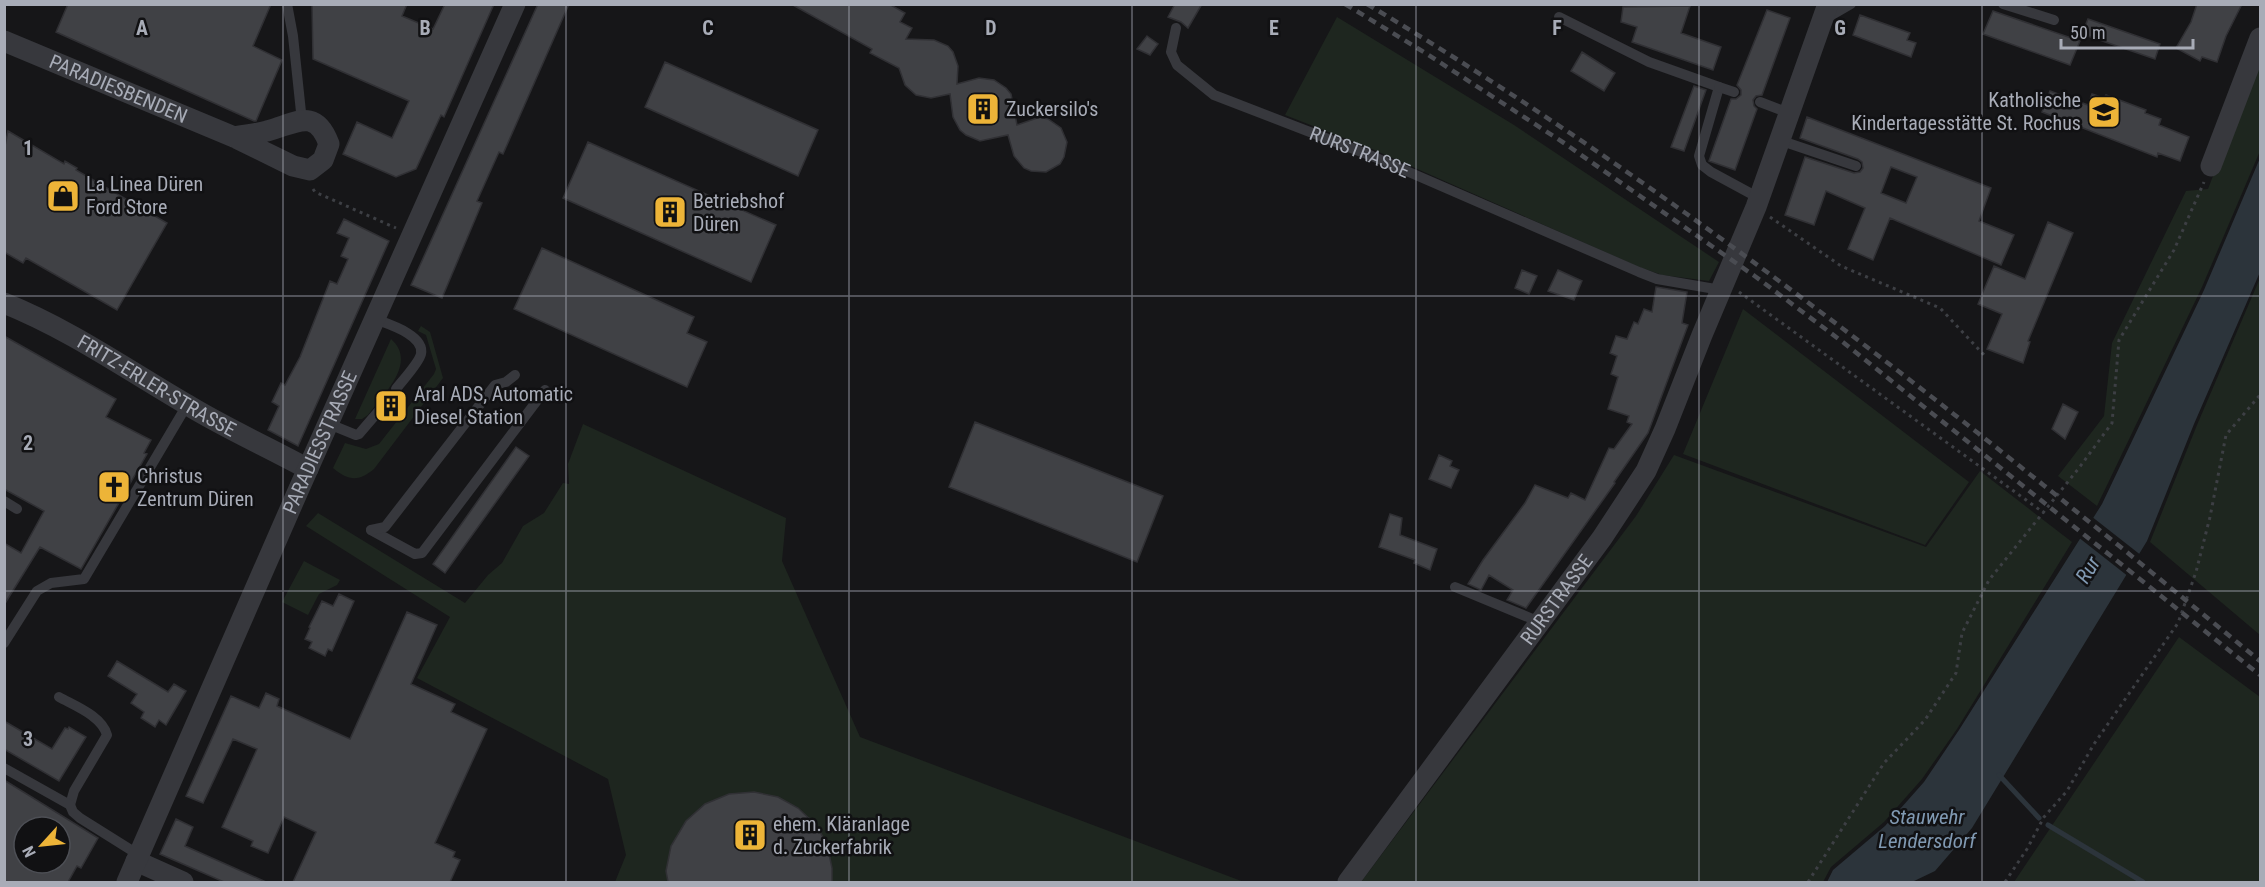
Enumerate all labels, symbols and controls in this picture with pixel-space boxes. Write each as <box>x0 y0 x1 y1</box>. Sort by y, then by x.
scale bar <box>2061 12 2193 50</box>
text: A <box>136 16 148 40</box>
text: B <box>419 16 431 40</box>
text: C <box>702 16 714 40</box>
text: D <box>985 16 997 40</box>
text: E <box>1269 16 1279 40</box>
text: F <box>1552 16 1562 40</box>
text: G <box>1834 16 1846 40</box>
text: 50 m <box>2070 22 2105 43</box>
street label: PARADIESBENDEN <box>46 49 191 128</box>
place label: Katholische Kindertagesstätte St. Rochus <box>1851 88 2081 135</box>
building icon: Zuckersilo's <box>965 91 1001 127</box>
school or university icon: Katholische Kindertagesstätte St. Rochus <box>2086 94 2122 130</box>
place label: Zuckersilo's <box>1006 97 1098 121</box>
street label: RURSTRASSE <box>1306 121 1414 183</box>
text: 1 <box>23 136 33 160</box>
place label: La Linea Düren Ford Store <box>86 172 203 219</box>
shop icon: La Linea Düren Ford Store <box>45 178 81 214</box>
place label: Betriebshof Düren <box>693 189 785 236</box>
building icon: Betriebshof Düren <box>652 194 688 230</box>
street label: FRITZ-ERLER-STRASSE <box>73 330 240 442</box>
street label: PARADIESSTRASSE <box>278 367 362 518</box>
place label: Aral ADS, Automatic Diesel Station <box>414 382 573 429</box>
building icon: Aral ADS, Automatic Diesel Station <box>373 388 409 424</box>
text: 2 <box>23 431 33 455</box>
place label: Christus Zentrum Düren <box>137 464 254 511</box>
church icon: Christus Zentrum Düren <box>96 469 132 505</box>
street label: RURSTRASSE <box>1515 550 1598 649</box>
water label: Rur <box>2071 552 2106 588</box>
text: 3 <box>23 727 33 751</box>
water label: Stauwehr Lendersdorf <box>1878 805 1977 853</box>
place label: ehem. Kläranlage d. Zuckerfabrik <box>773 812 910 859</box>
north arrow <box>12 815 72 875</box>
building icon: ehem. Kläranlage d. Zuckerfabrik <box>732 817 768 853</box>
text: N <box>18 843 40 860</box>

